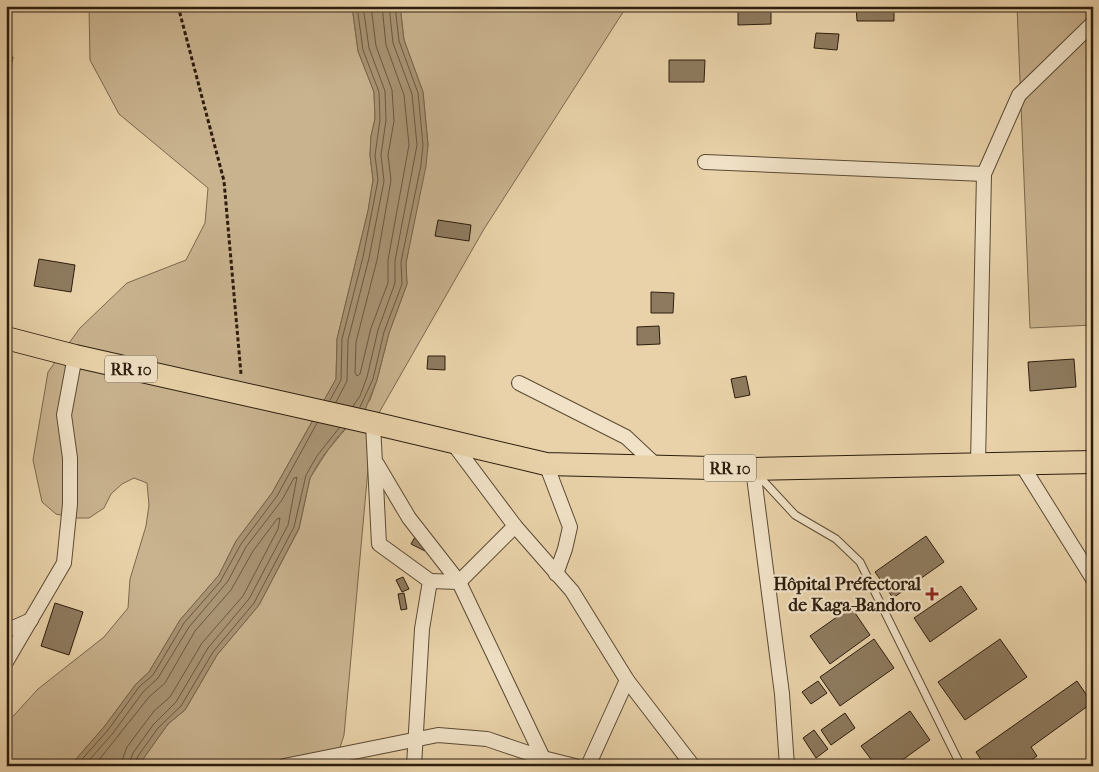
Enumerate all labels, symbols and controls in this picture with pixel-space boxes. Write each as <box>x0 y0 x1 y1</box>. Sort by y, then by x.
road number: RR 10 <box>105 356 157 382</box>
road number: RR 10 <box>704 454 756 482</box>
place label: Hôpital Préfectoral de Kaga-Bandoro <box>773 574 922 616</box>
marker: Hôpital Préfectoral de Kaga-Bandoro <box>925 587 939 601</box>

